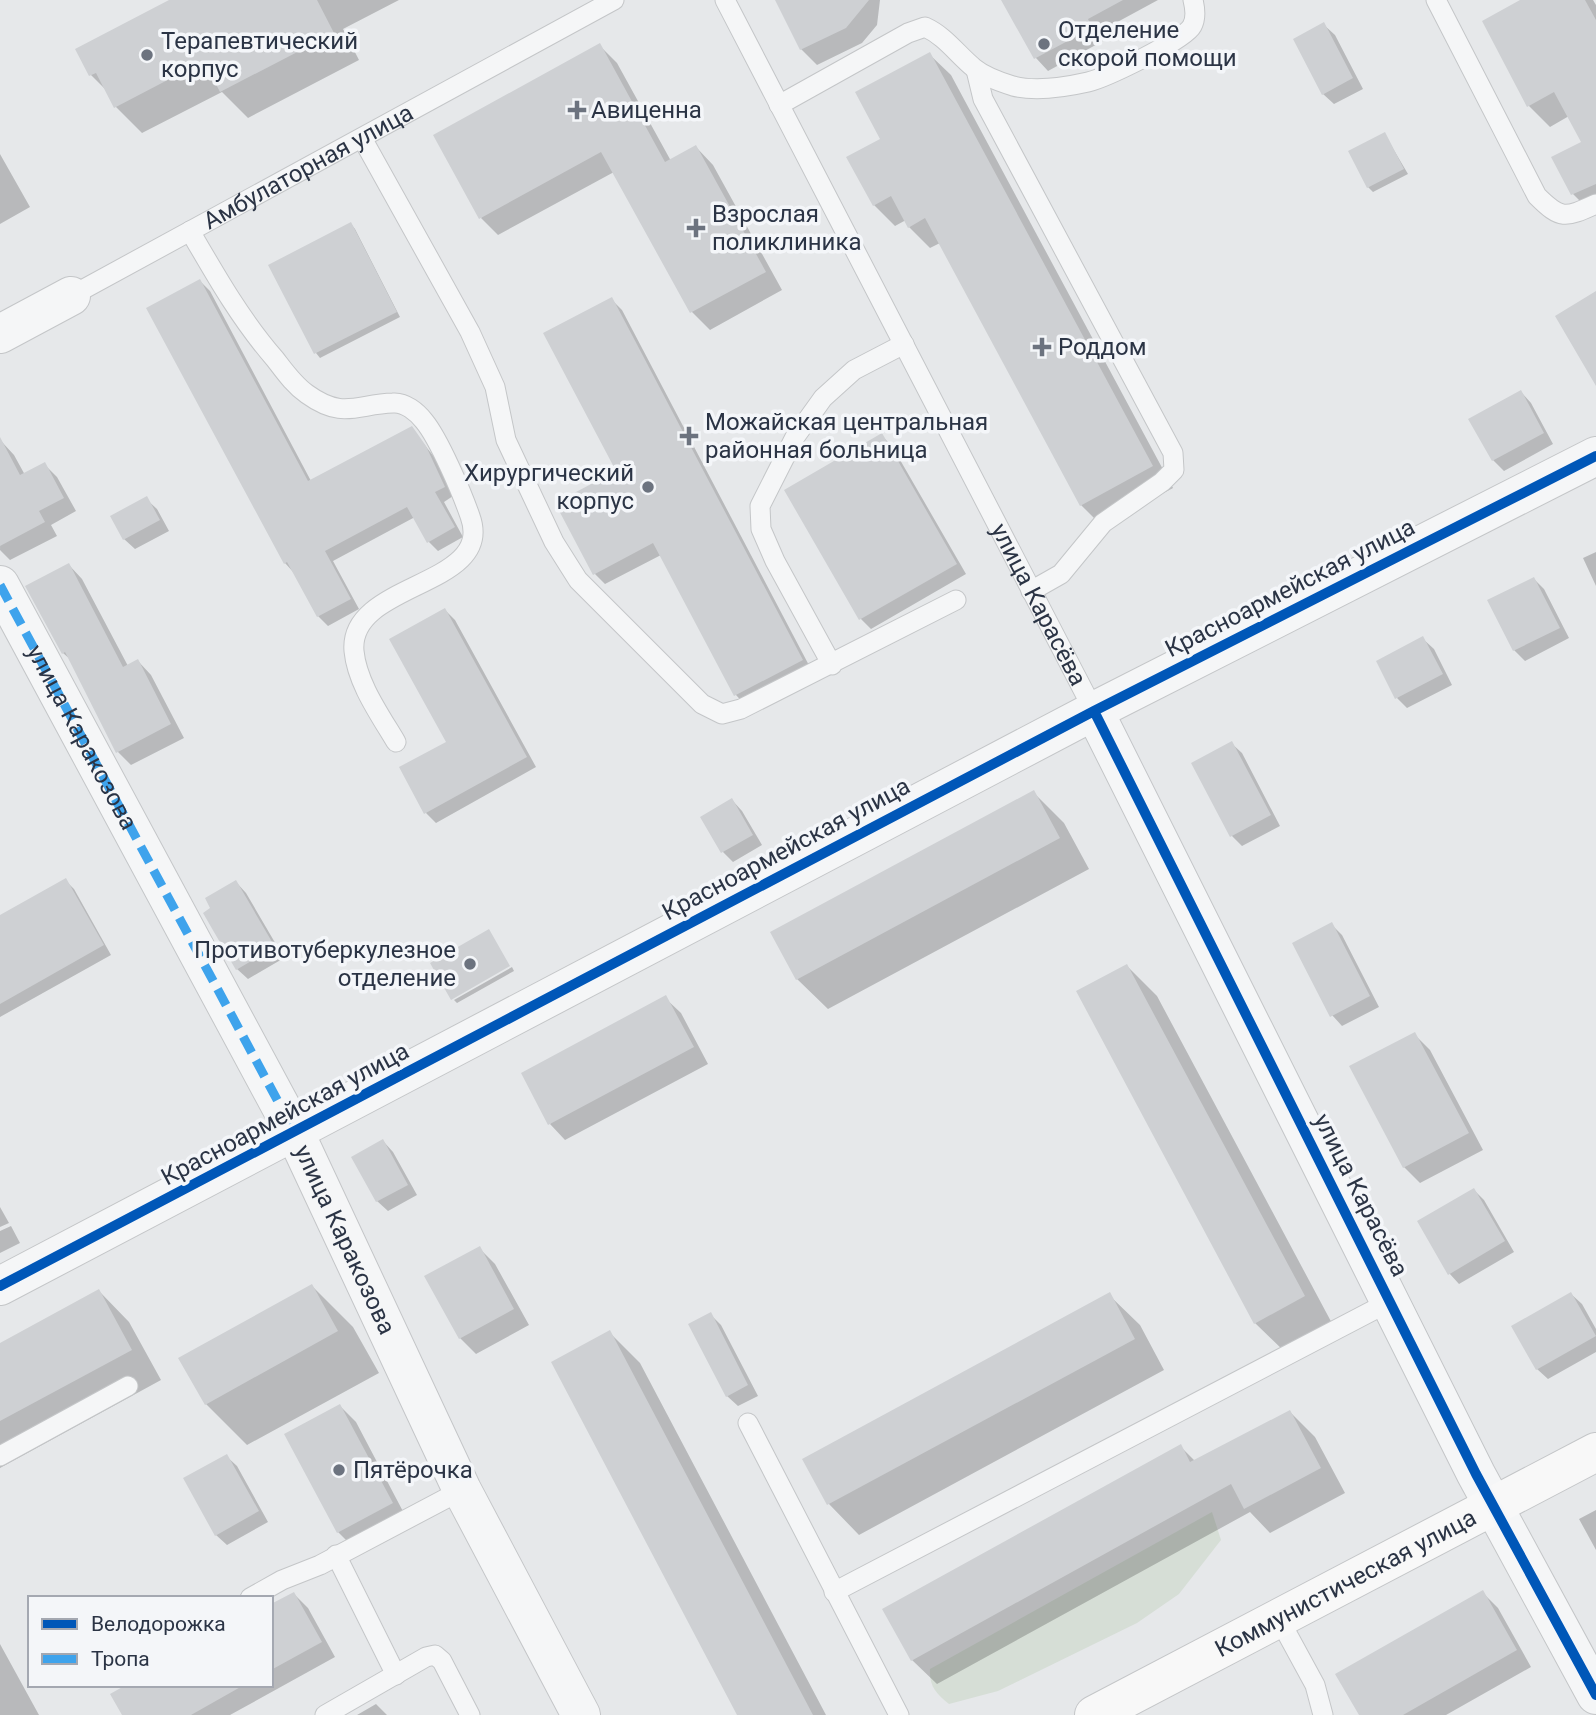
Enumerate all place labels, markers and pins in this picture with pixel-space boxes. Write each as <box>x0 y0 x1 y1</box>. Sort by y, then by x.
place label: Отделение скорой помощи <box>1058 16 1237 72</box>
place label: Терапевтический корпус <box>161 27 358 83</box>
marker: Отделение скорой помощи <box>1036 36 1052 52</box>
marker: Терапевтический корпус <box>139 47 155 63</box>
place label: Авиценна <box>591 96 702 124</box>
marker: Авиценна <box>569 102 585 118</box>
place label: Взрослая поликлиника <box>712 200 862 256</box>
marker: Взрослая поликлиника <box>686 218 706 238</box>
place label: Роддом <box>1058 333 1147 361</box>
marker: Роддом <box>1032 337 1052 357</box>
place label: Можайская центральная районная больница <box>705 408 988 464</box>
marker: Можайская центральная районная больница <box>679 426 699 446</box>
place label: Хирургический корпус <box>464 459 634 515</box>
marker: Хирургический корпус <box>640 479 656 495</box>
place label: Противотуберкулезное отделение <box>194 936 456 992</box>
marker: Противотуберкулезное отделение <box>462 956 478 972</box>
place label: Пятёрочка <box>353 1456 473 1484</box>
marker: Пятёрочка <box>331 1462 347 1478</box>

